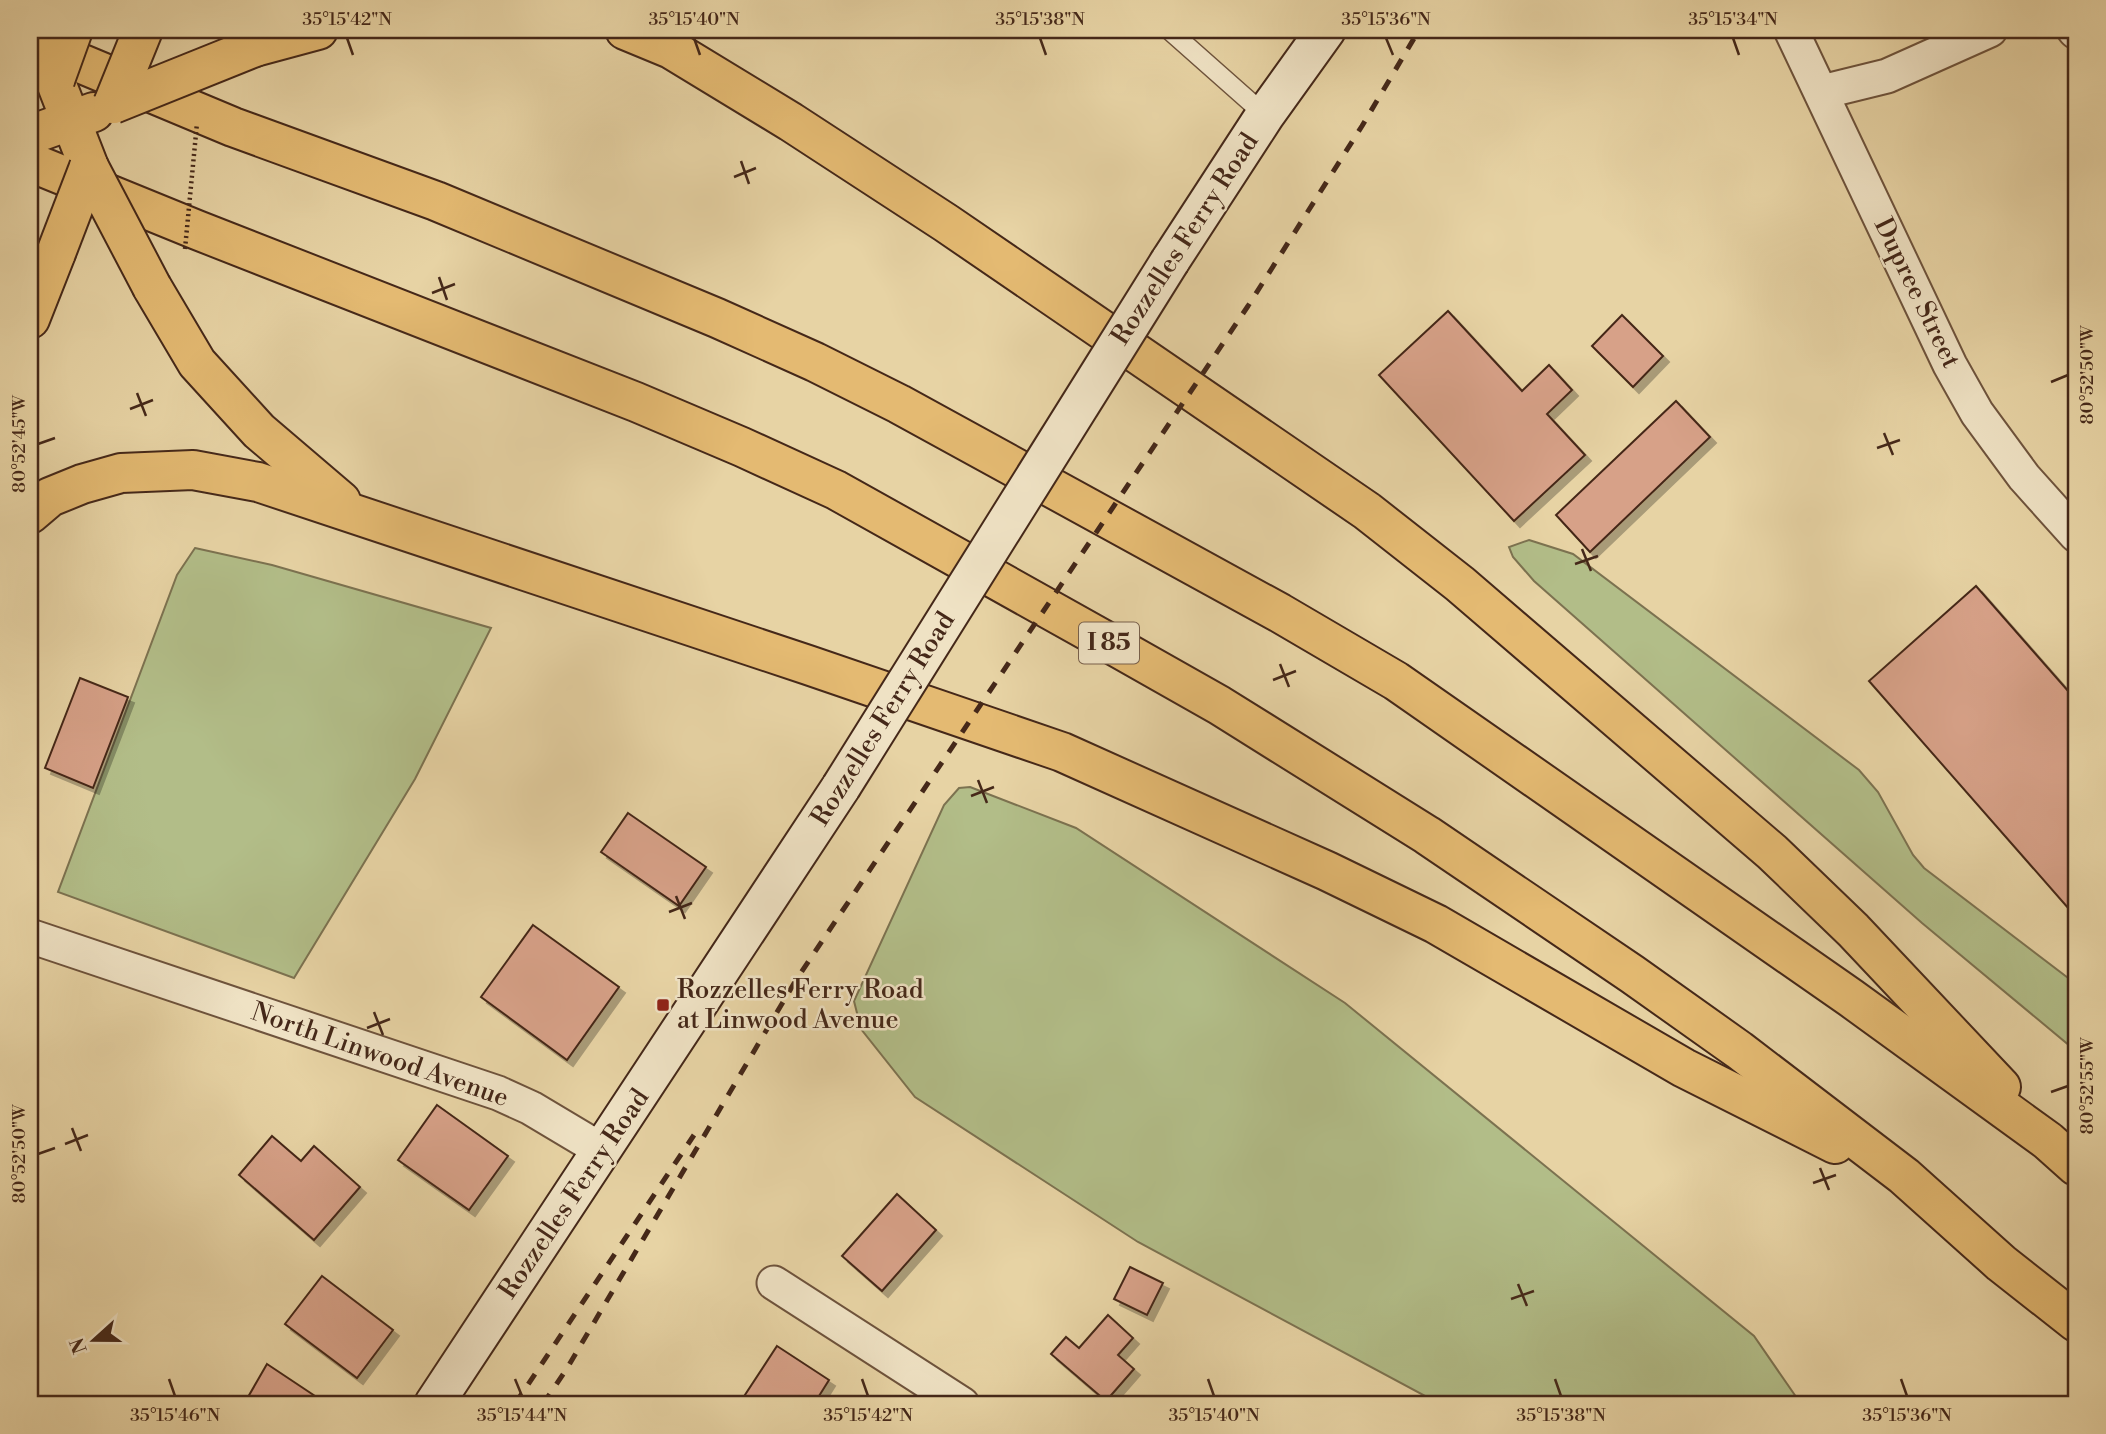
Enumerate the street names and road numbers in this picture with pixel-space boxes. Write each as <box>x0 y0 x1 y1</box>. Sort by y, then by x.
street label: Rozzelles Ferry Road <box>1104 127 1266 351</box>
street label: Dupree Street <box>1867 213 1967 373</box>
street label: Rozzelles Ferry Road <box>804 606 962 832</box>
road number: I 85 <box>1079 622 1139 664</box>
street label: North Linwood Avenue <box>247 996 513 1114</box>
street label: Rozzelles Ferry Road <box>492 1083 656 1305</box>

